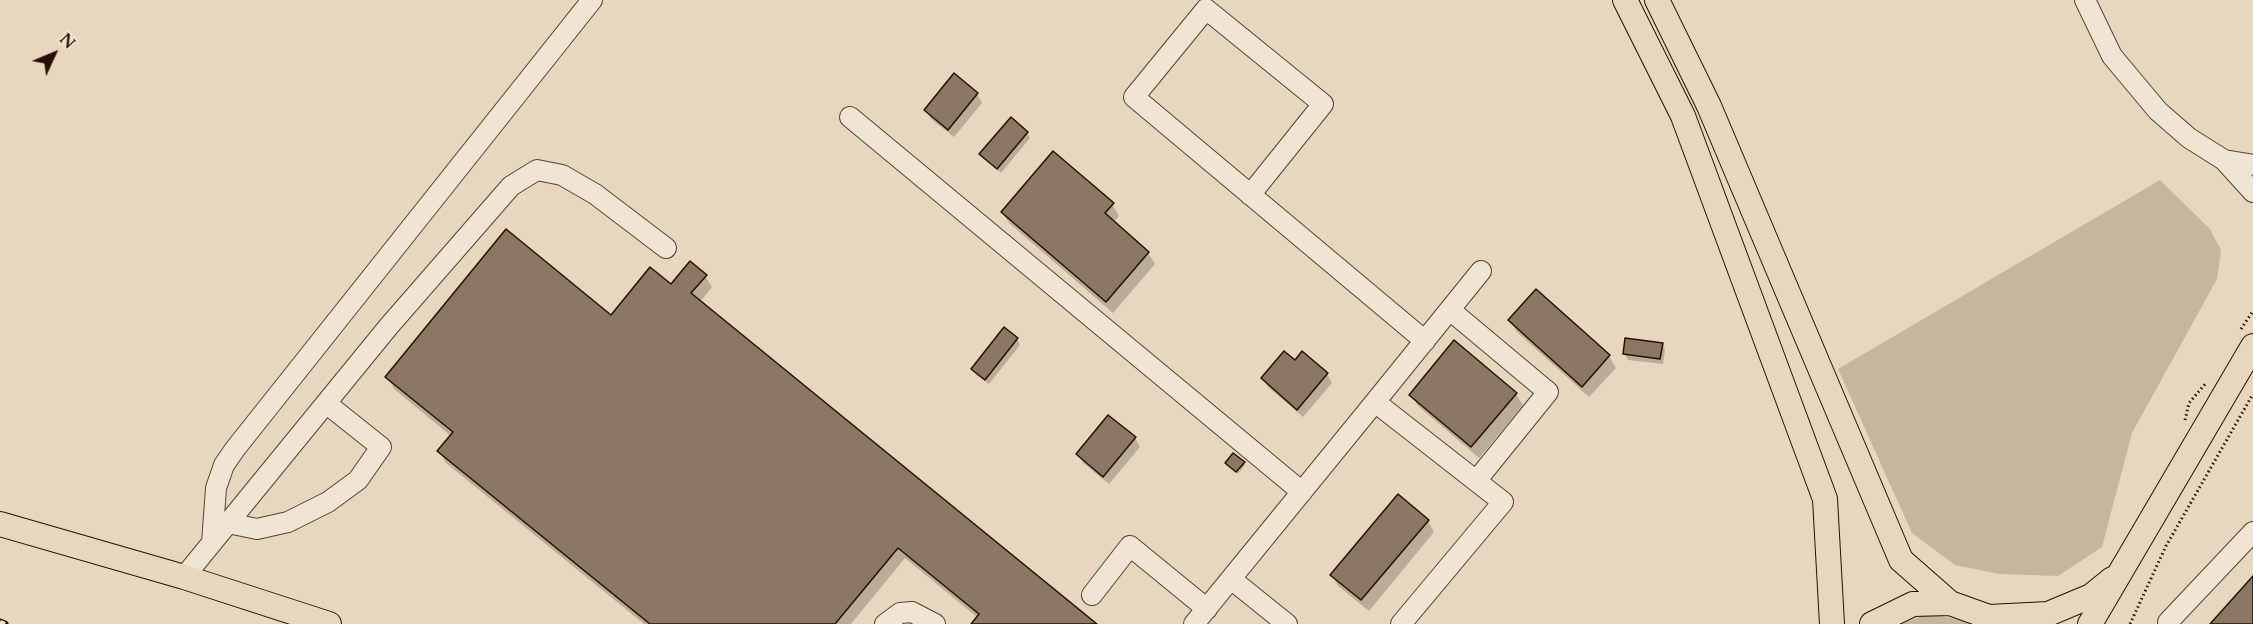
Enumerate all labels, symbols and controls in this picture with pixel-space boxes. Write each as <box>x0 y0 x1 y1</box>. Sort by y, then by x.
north arrow <box>24 24 84 84</box>
text: N <box>54 29 80 54</box>

